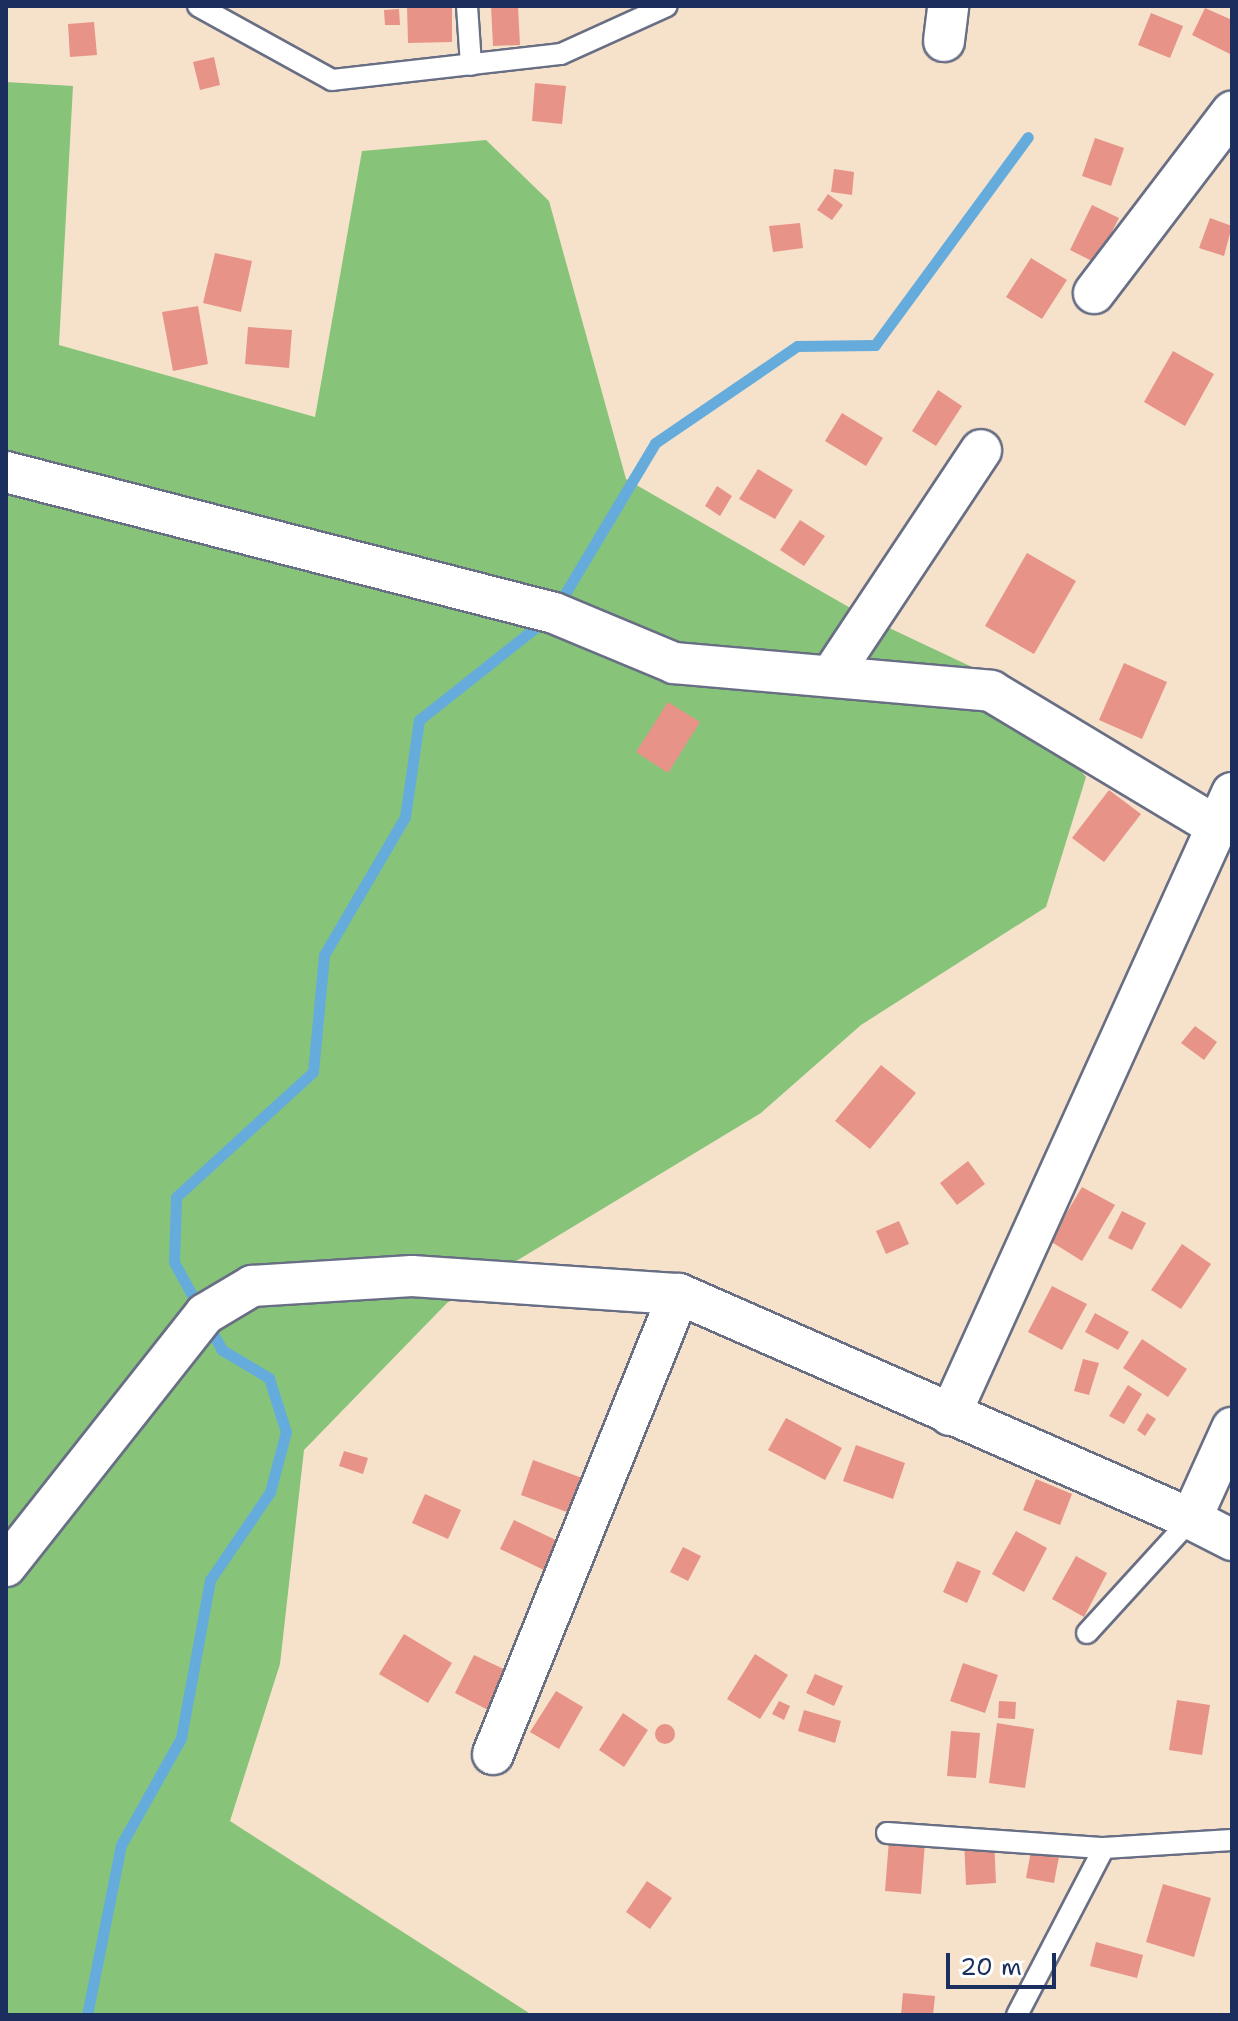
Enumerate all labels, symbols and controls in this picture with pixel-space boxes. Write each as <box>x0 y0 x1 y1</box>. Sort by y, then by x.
scale bar <box>950 1937 1060 1987</box>
text: 20 m <box>960 1951 1022 1983</box>

